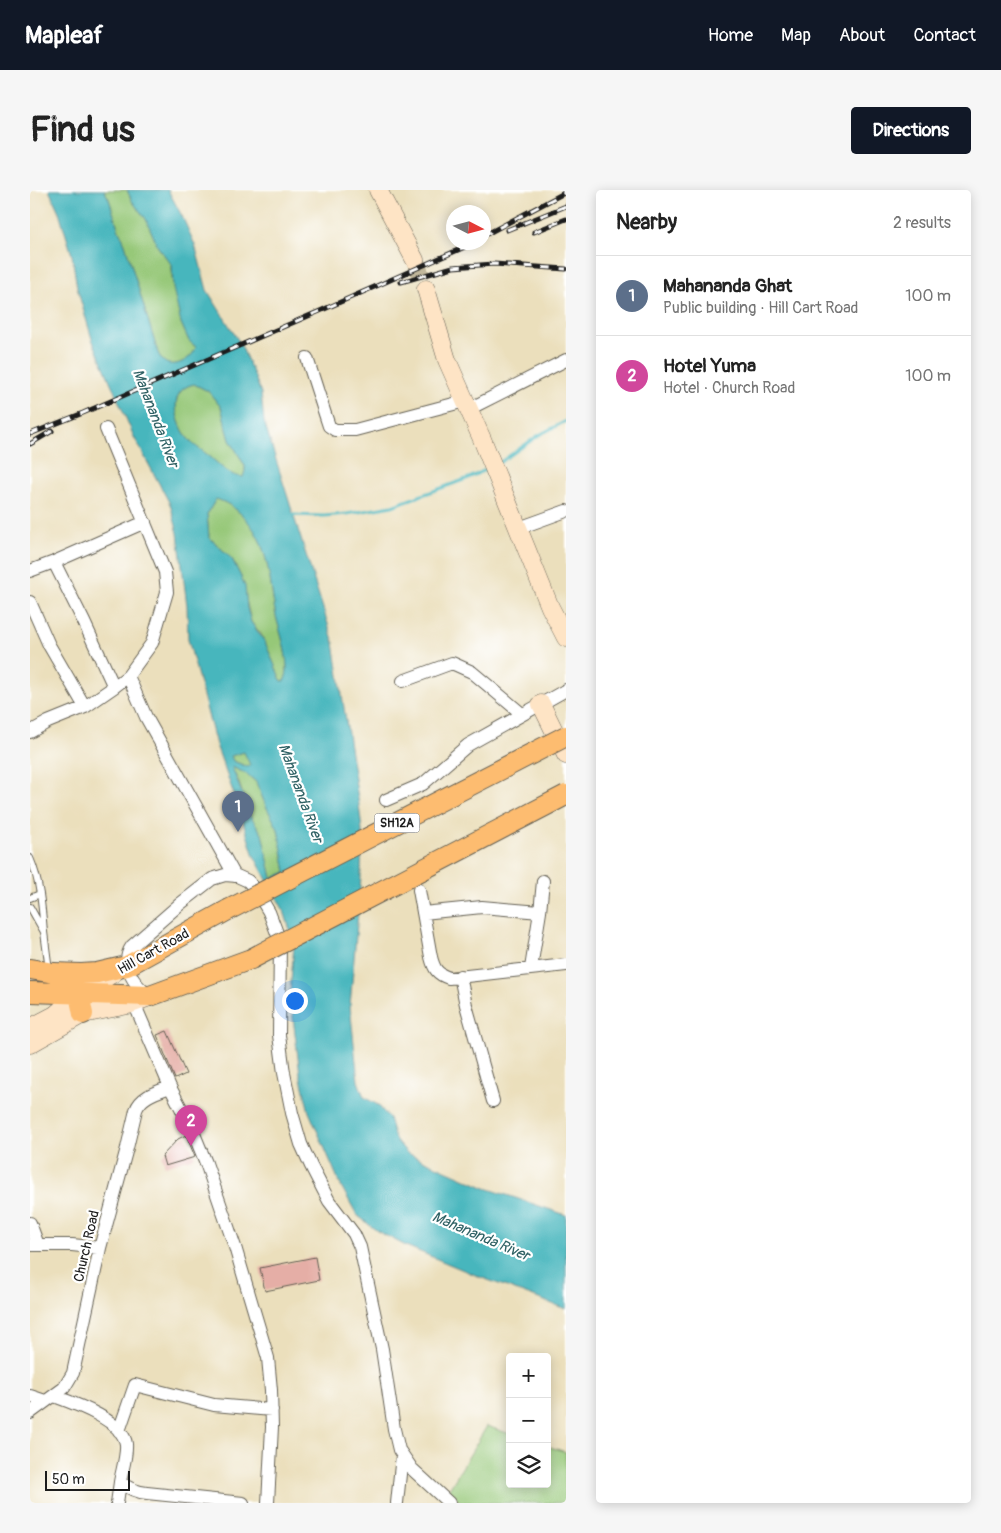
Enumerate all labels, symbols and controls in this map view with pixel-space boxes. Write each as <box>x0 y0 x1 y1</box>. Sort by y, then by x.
text: Mapleaf <box>25 21 103 50</box>
text: Home <box>708 24 753 47</box>
text: Map <box>781 24 811 47</box>
text: About <box>839 24 885 47</box>
text: Contact <box>913 24 976 47</box>
button: Directions <box>851 107 971 154</box>
text: Find us <box>30 108 135 152</box>
north arrow <box>446 205 491 250</box>
text: Nearby <box>616 209 677 236</box>
text: 2 results <box>893 213 951 233</box>
text: Mahananda Ghat <box>663 274 792 298</box>
text: 1 <box>629 286 635 306</box>
text: 100 m <box>905 286 951 306</box>
text: Public building · Hill Cart Road <box>663 298 858 318</box>
text: Hotel Yuma <box>663 354 756 378</box>
water label: Mahananda River <box>128 366 184 472</box>
text: 2 <box>628 366 636 386</box>
text: 100 m <box>905 366 951 386</box>
text: Hotel · Church Road <box>663 378 795 398</box>
water label: Mahananda River <box>274 741 328 847</box>
pin: 1 <box>222 791 254 832</box>
road number: SH12A <box>374 814 420 832</box>
street label: Hill Cart Road <box>115 925 192 978</box>
your location <box>282 988 308 1014</box>
pin: 2 <box>175 1105 207 1146</box>
water label: Mahananda River <box>429 1207 534 1266</box>
street label: Church Road <box>70 1209 103 1284</box>
map controls <box>506 1353 551 1488</box>
button: + <box>506 1353 551 1398</box>
button: − <box>506 1398 551 1443</box>
button: layers <box>506 1443 551 1488</box>
scale bar <box>45 1468 130 1491</box>
text: 50 m <box>52 1471 85 1488</box>

